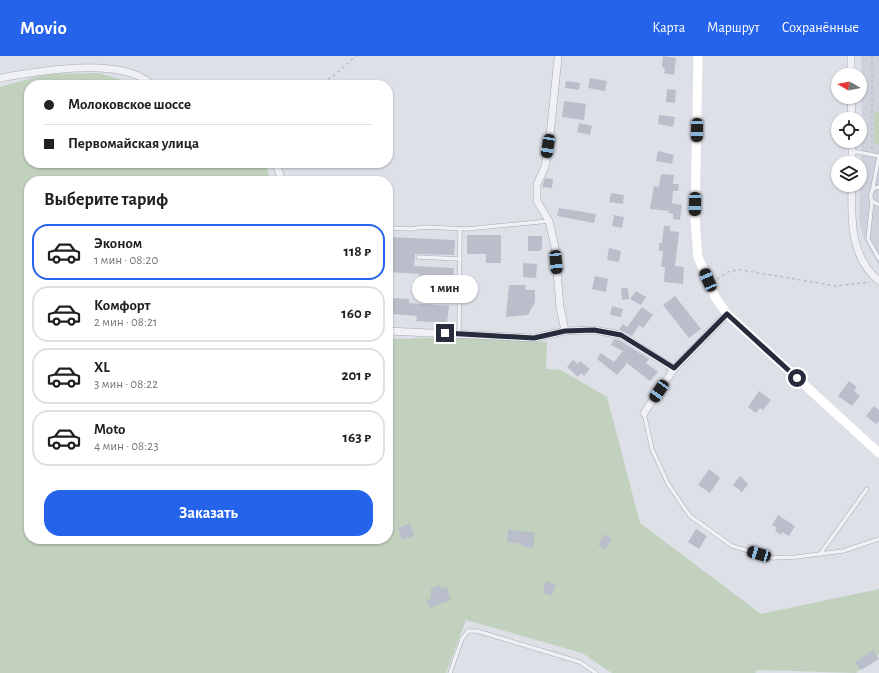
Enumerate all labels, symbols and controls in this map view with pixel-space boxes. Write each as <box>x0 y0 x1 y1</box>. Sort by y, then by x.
text: Movio <box>20 19 67 38</box>
text: Карта <box>652 21 685 35</box>
text: Маршрут <box>707 21 760 35</box>
text: Сохранённые <box>782 21 859 35</box>
north arrow <box>831 68 867 104</box>
map controls <box>831 68 867 192</box>
text: Молоковское шоссе <box>68 97 191 112</box>
button: locate <box>831 112 867 148</box>
car <box>691 118 703 142</box>
car <box>540 133 556 159</box>
text: Первомайская улица <box>68 136 199 151</box>
button: layers <box>831 156 867 192</box>
text: Выберите тариф <box>44 191 168 209</box>
car <box>689 192 701 216</box>
icon: car <box>46 234 82 270</box>
text: Эконом <box>94 236 142 251</box>
text: 118 ₽ <box>344 244 371 259</box>
car <box>549 250 563 274</box>
text: 1 мин · 08:20 <box>94 254 158 267</box>
car <box>698 267 718 293</box>
callout: 1 мин <box>412 275 478 303</box>
text: 1 мин <box>431 282 460 295</box>
icon: car <box>46 296 82 332</box>
text: Комфорт <box>94 298 150 313</box>
text: 160 ₽ <box>341 306 371 321</box>
text: 2 мин · 08:21 <box>94 316 157 329</box>
route end <box>436 324 454 342</box>
icon: car <box>46 358 82 394</box>
text: XL <box>94 360 110 375</box>
text: 201 ₽ <box>341 368 371 383</box>
route start <box>788 369 806 387</box>
text: 3 мин · 08:22 <box>94 378 158 391</box>
car <box>647 378 671 404</box>
icon: car <box>46 420 82 456</box>
text: Moto <box>94 422 126 437</box>
text: 163 ₽ <box>343 430 371 445</box>
text: 4 мин · 08:23 <box>94 440 159 453</box>
button: Заказать <box>44 490 373 536</box>
car <box>746 545 772 563</box>

